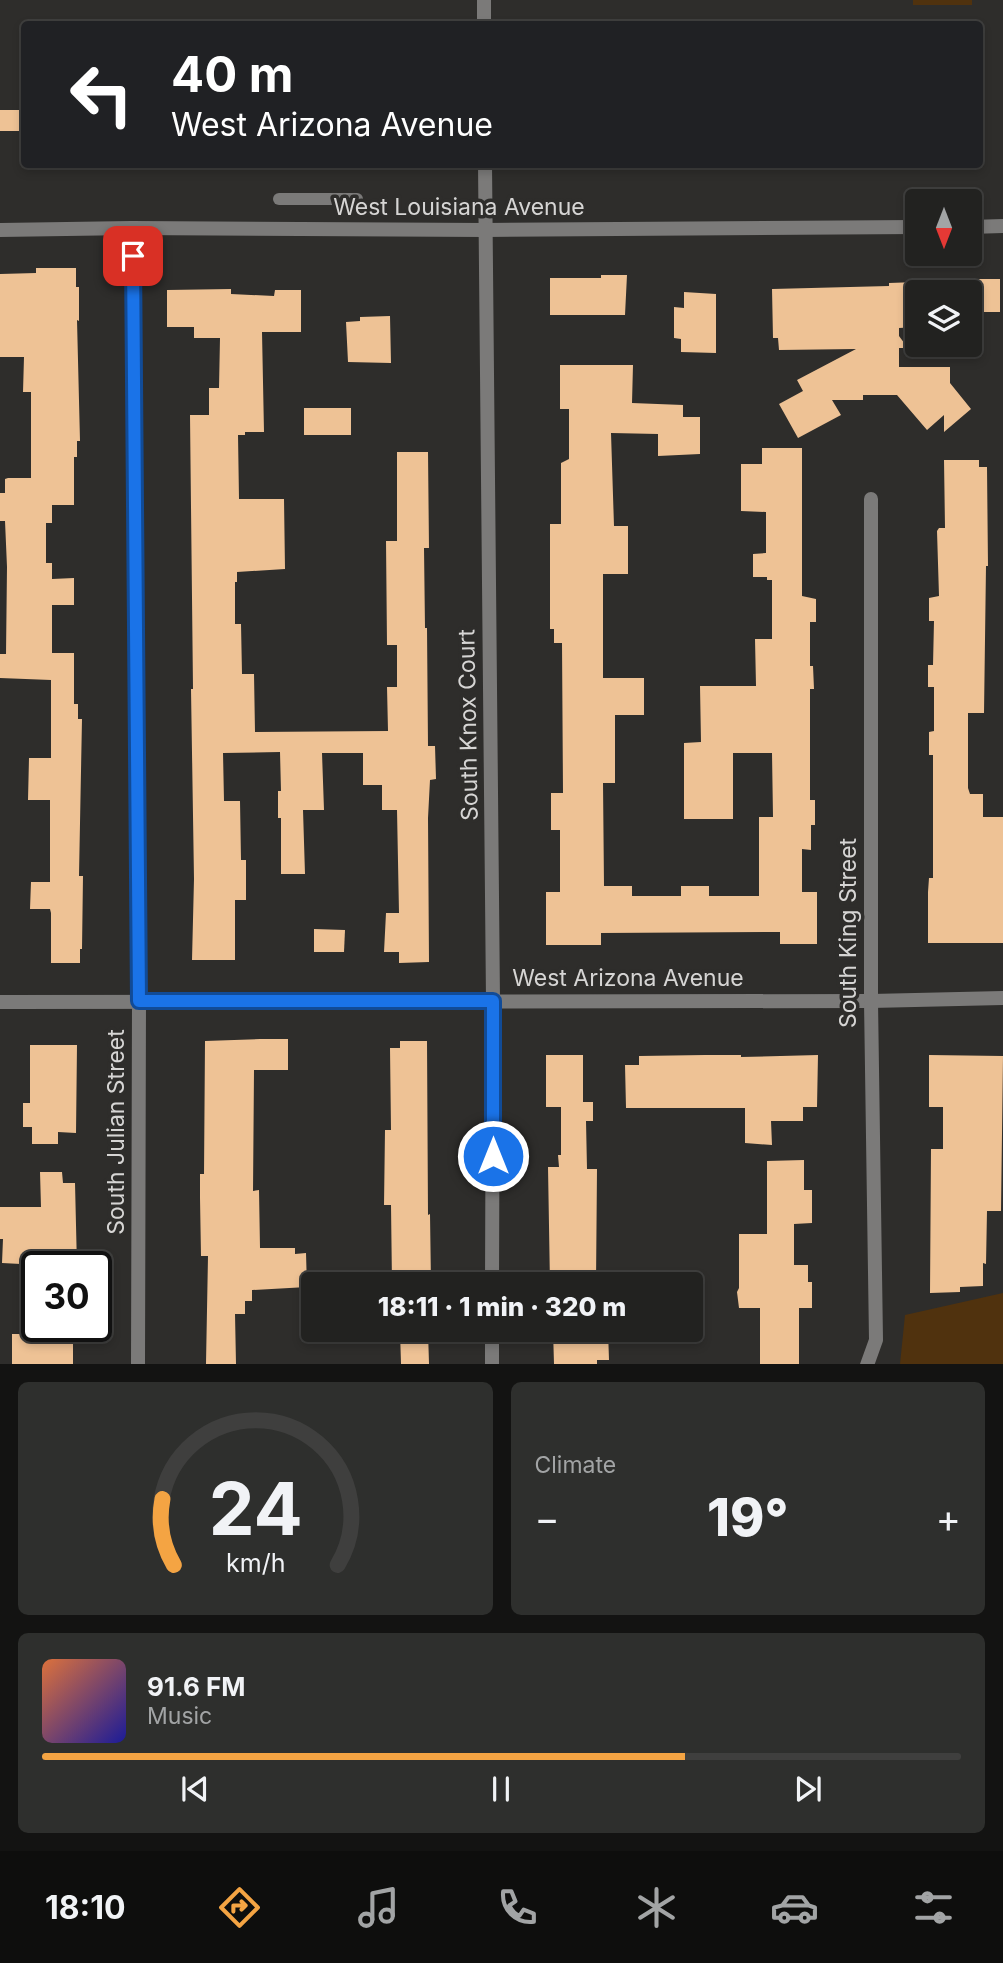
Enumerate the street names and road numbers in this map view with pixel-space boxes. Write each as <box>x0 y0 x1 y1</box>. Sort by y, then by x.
street label: West Louisiana Avenue <box>333 193 585 221</box>
street label: South Knox Court <box>452 628 484 821</box>
street label: South King Street <box>834 837 862 1028</box>
street label: West Arizona Avenue <box>512 964 744 992</box>
street label: South Julian Street <box>102 1029 130 1235</box>

